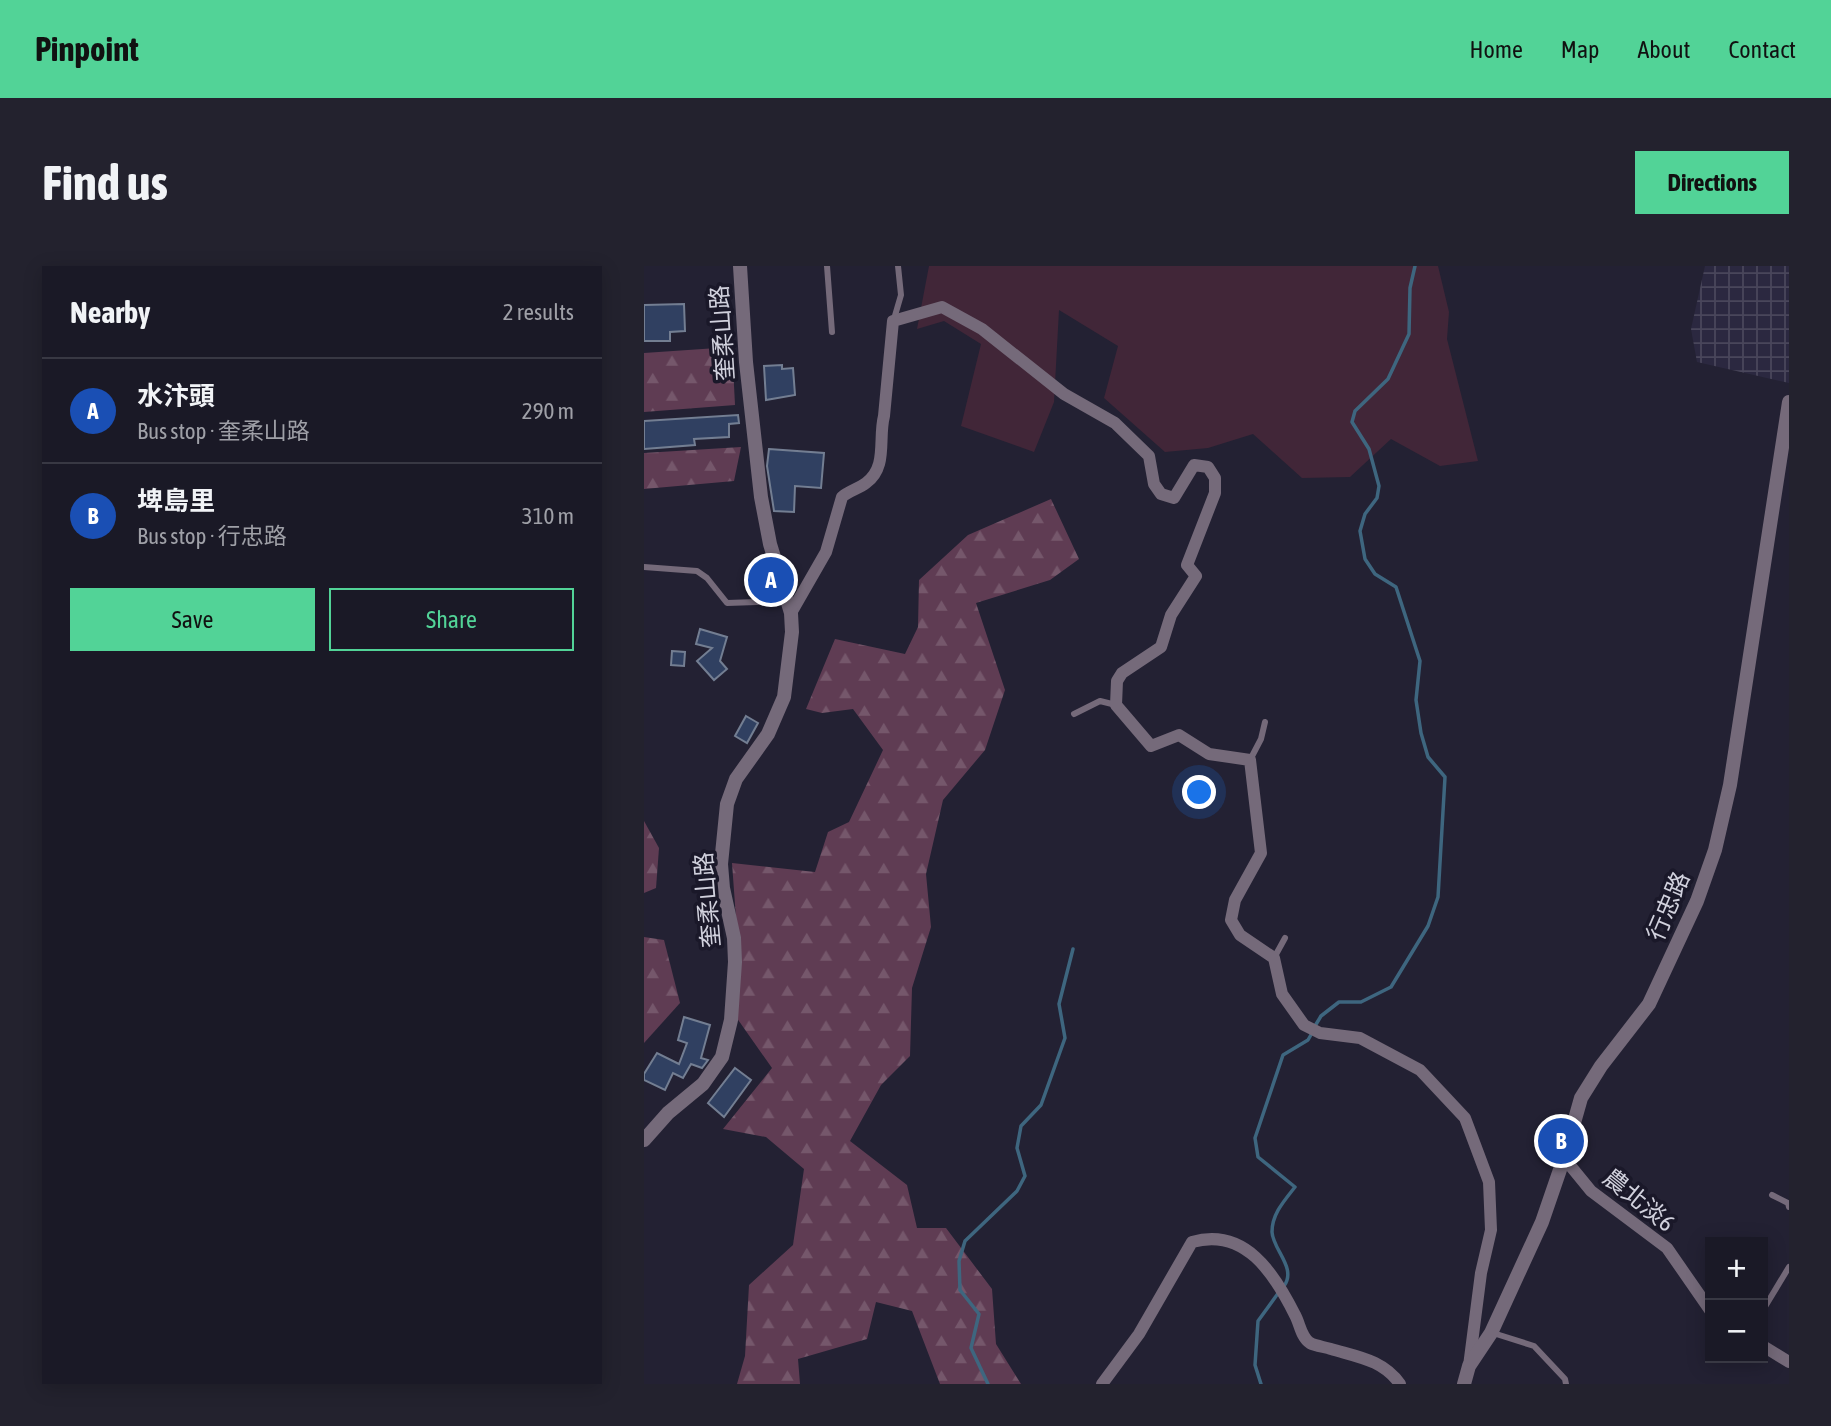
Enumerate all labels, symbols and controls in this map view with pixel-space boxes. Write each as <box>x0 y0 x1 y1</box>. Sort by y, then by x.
text: Pinpoint <box>35 30 139 68</box>
text: Home <box>1469 36 1523 63</box>
text: Map <box>1561 36 1599 63</box>
text: About <box>1637 36 1690 63</box>
text: Contact <box>1728 36 1796 63</box>
button: Directions <box>1635 151 1789 214</box>
text: Find us <box>42 154 168 210</box>
street label: 奎柔山路 <box>705 284 739 382</box>
text: Nearby <box>70 295 150 329</box>
text: 2 results <box>503 299 574 325</box>
text: 水汴頭 <box>137 381 215 411</box>
text: A <box>87 398 99 424</box>
text: 290 m <box>522 398 574 424</box>
text: Bus stop · 奎柔山路 <box>137 418 310 444</box>
text: 埤島里 <box>137 486 215 516</box>
text: B <box>88 503 98 529</box>
text: 310 m <box>522 503 574 529</box>
text: Bus stop · 行忠路 <box>137 523 287 549</box>
pin: A <box>748 554 794 606</box>
button: Save <box>70 588 315 651</box>
button: Share <box>329 588 574 651</box>
your location <box>1182 775 1216 809</box>
street label: 奎柔山路 <box>689 851 725 949</box>
street label: 行忠路 <box>1642 868 1694 944</box>
pin: B <box>1538 1115 1584 1167</box>
street label: 農北淡6 <box>1598 1163 1680 1237</box>
map controls <box>1705 1237 1768 1363</box>
button: + <box>1705 1237 1768 1300</box>
button: − <box>1705 1300 1768 1363</box>

